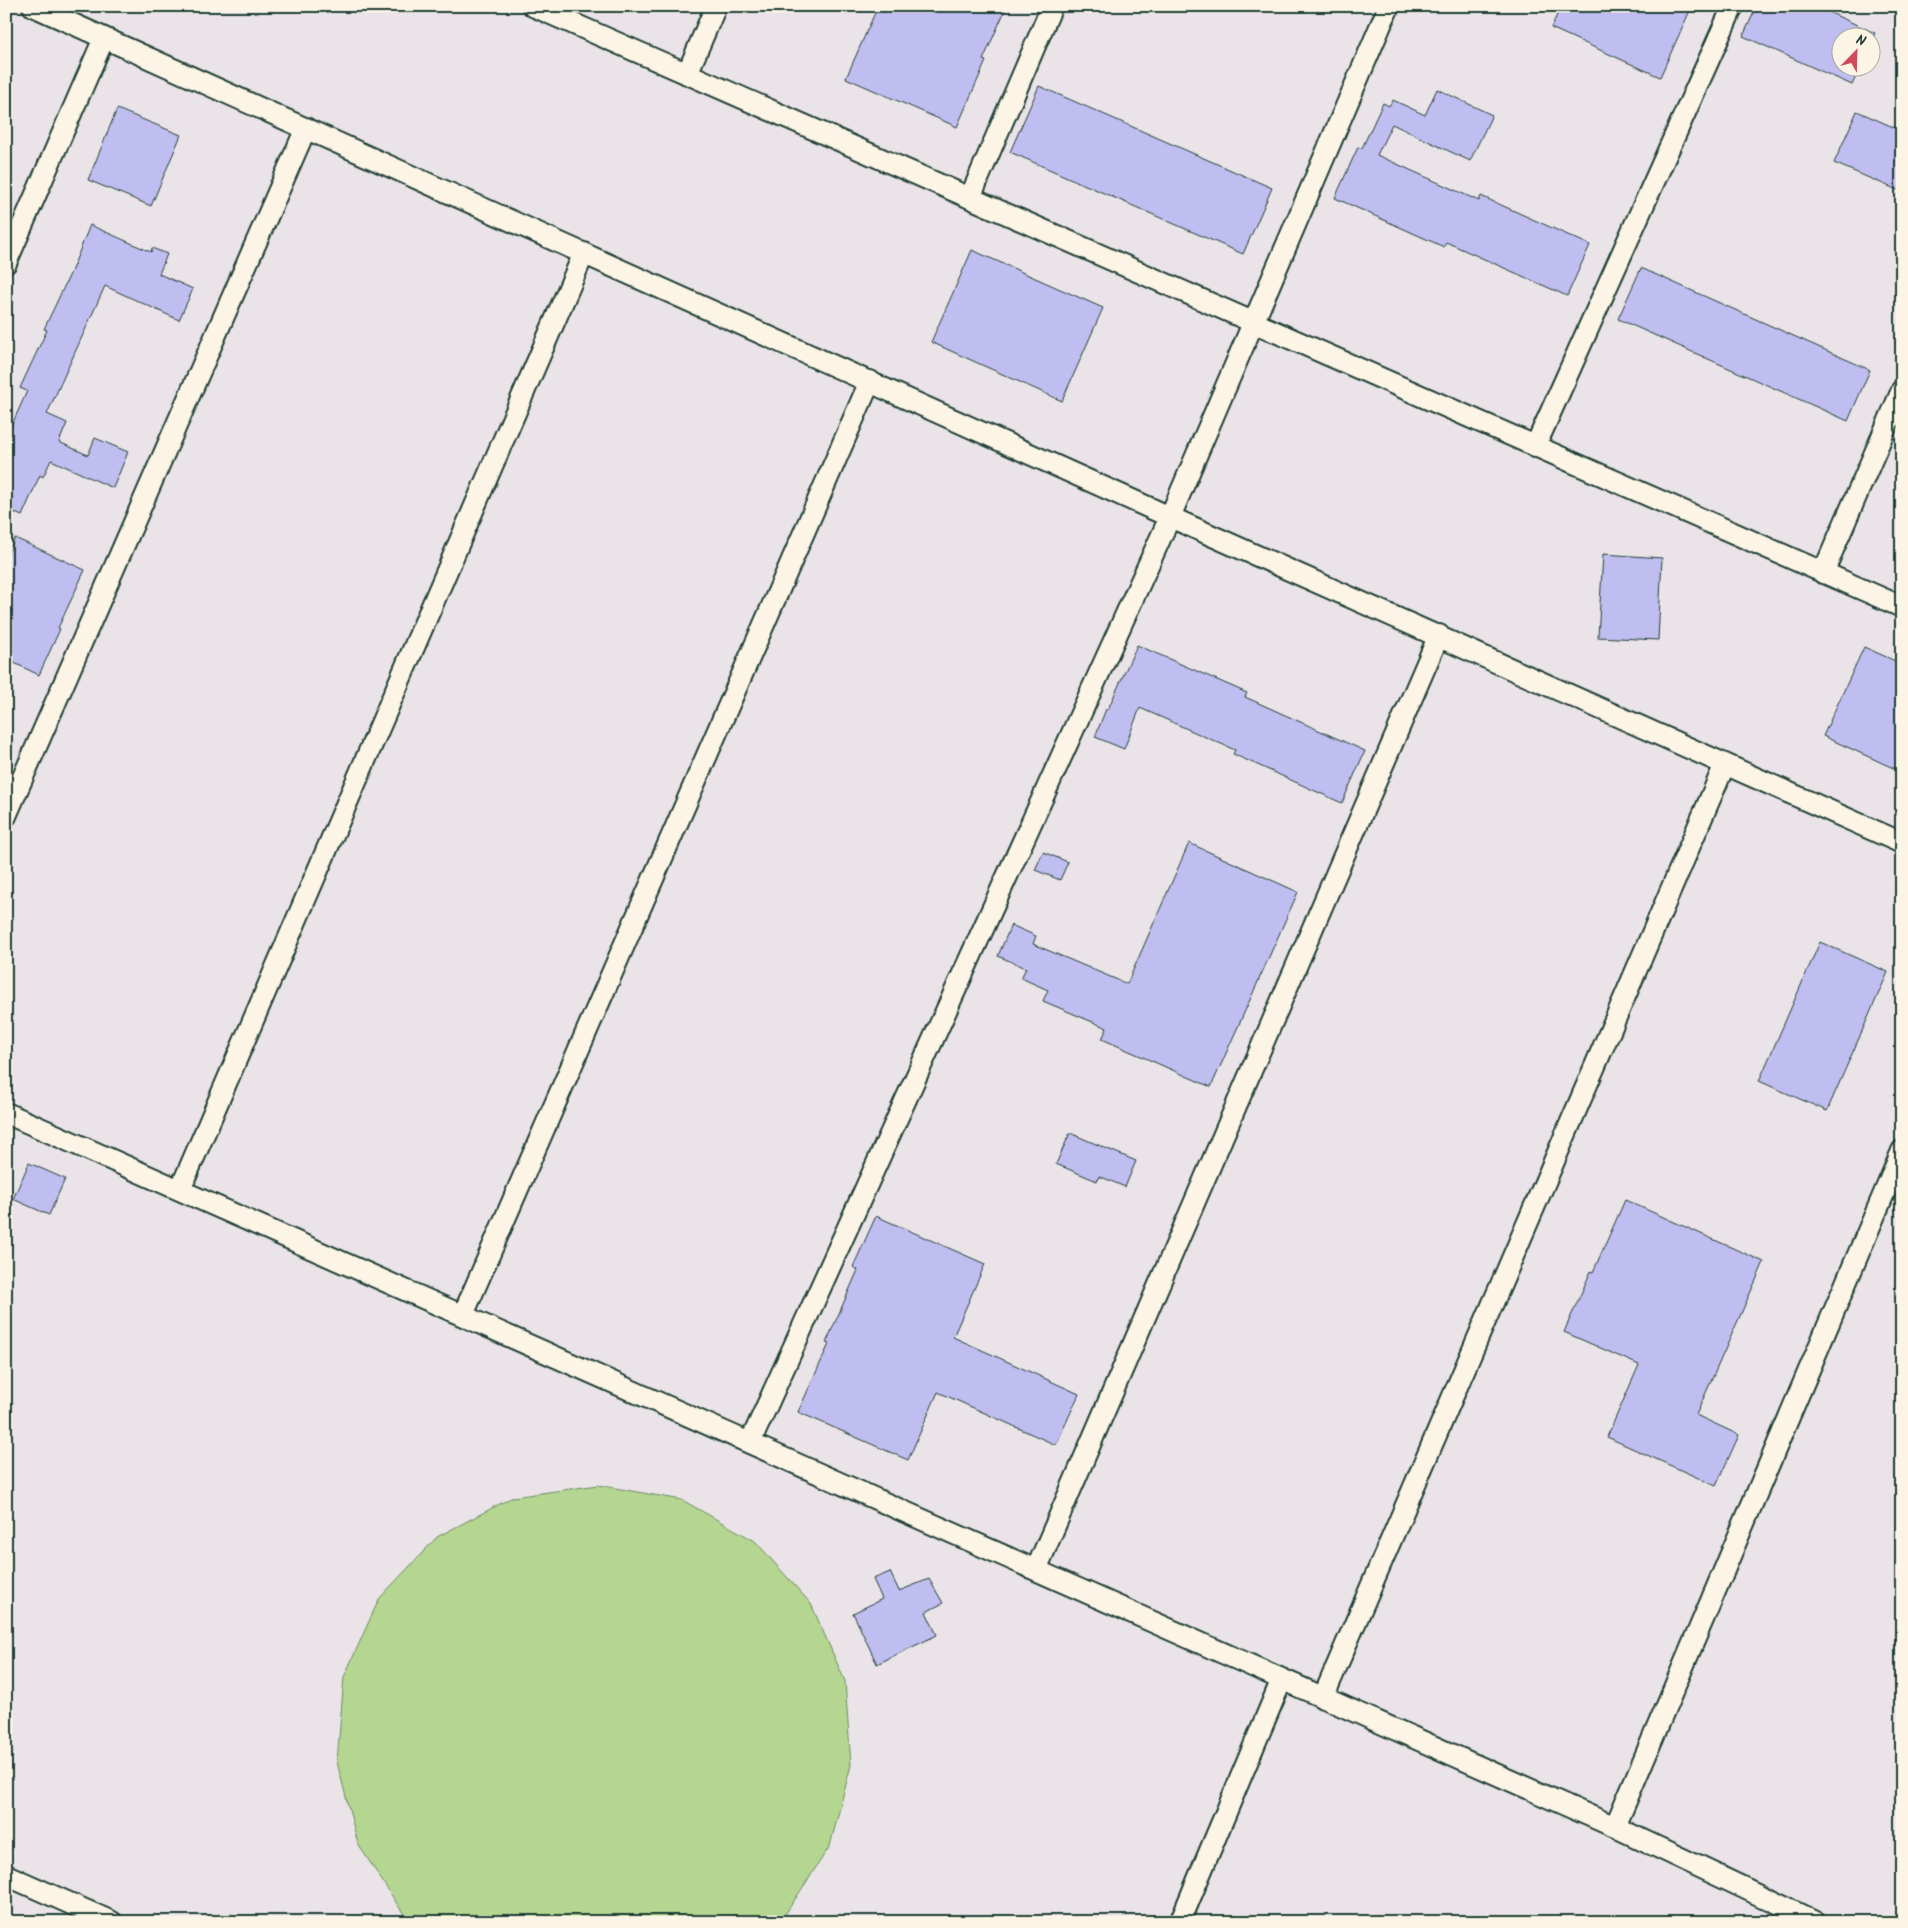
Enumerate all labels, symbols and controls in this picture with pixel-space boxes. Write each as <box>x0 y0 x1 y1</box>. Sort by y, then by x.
north arrow <box>1830 28 1880 78</box>
text: N <box>1852 29 1869 53</box>

